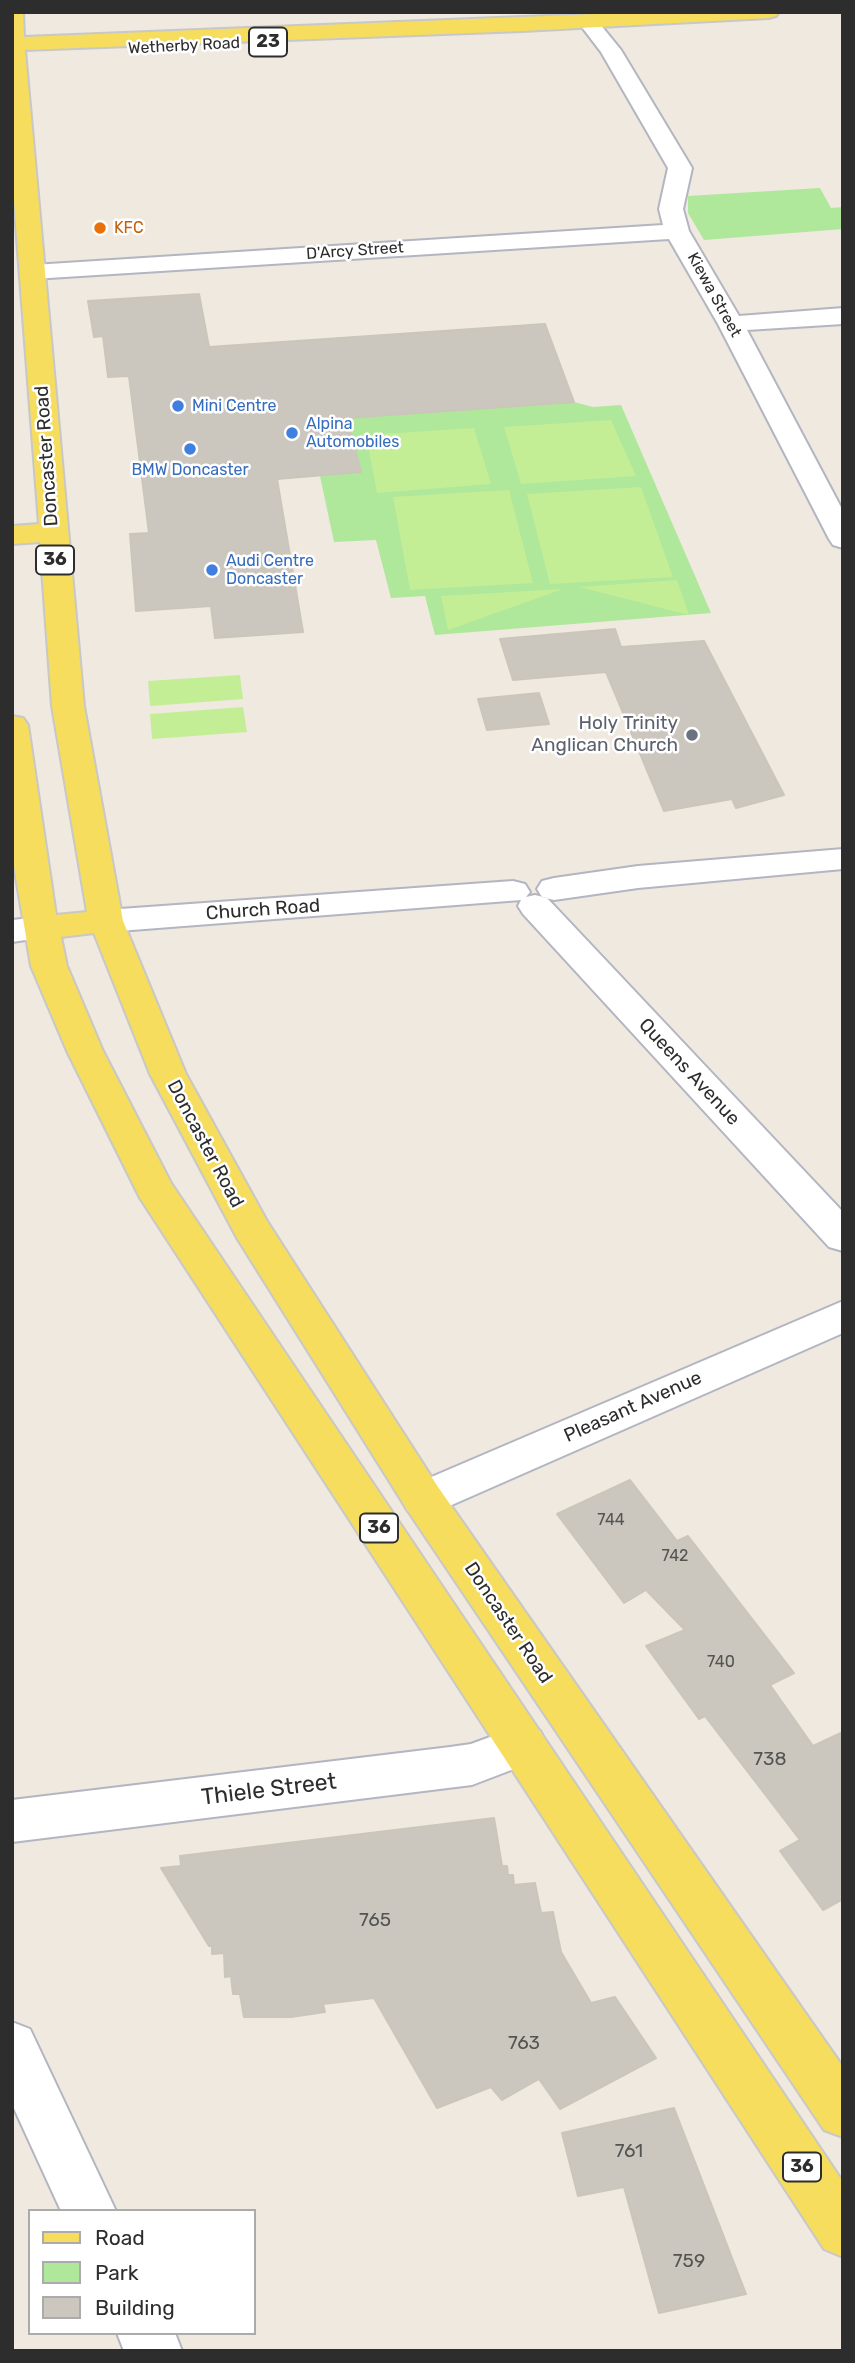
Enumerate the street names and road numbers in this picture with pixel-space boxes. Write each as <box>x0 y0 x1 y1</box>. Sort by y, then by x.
road number: 23 <box>249 28 287 56</box>
street label: Wetherby Road <box>127 33 241 59</box>
street label: D'Arcy Street <box>306 238 404 264</box>
street label: Kiewa Street <box>683 249 745 341</box>
street label: Doncaster Road <box>31 385 63 527</box>
road number: 36 <box>36 546 74 574</box>
street label: Church Road <box>205 895 321 925</box>
street label: Queens Avenue <box>634 1014 744 1130</box>
street label: Doncaster Road <box>162 1076 248 1212</box>
street label: Pleasant Avenue <box>561 1366 705 1448</box>
road number: 36 <box>360 1513 398 1542</box>
street label: Doncaster Road <box>459 1558 557 1688</box>
street label: Thiele Street <box>200 1768 338 1812</box>
road number: 36 <box>783 2152 821 2182</box>

